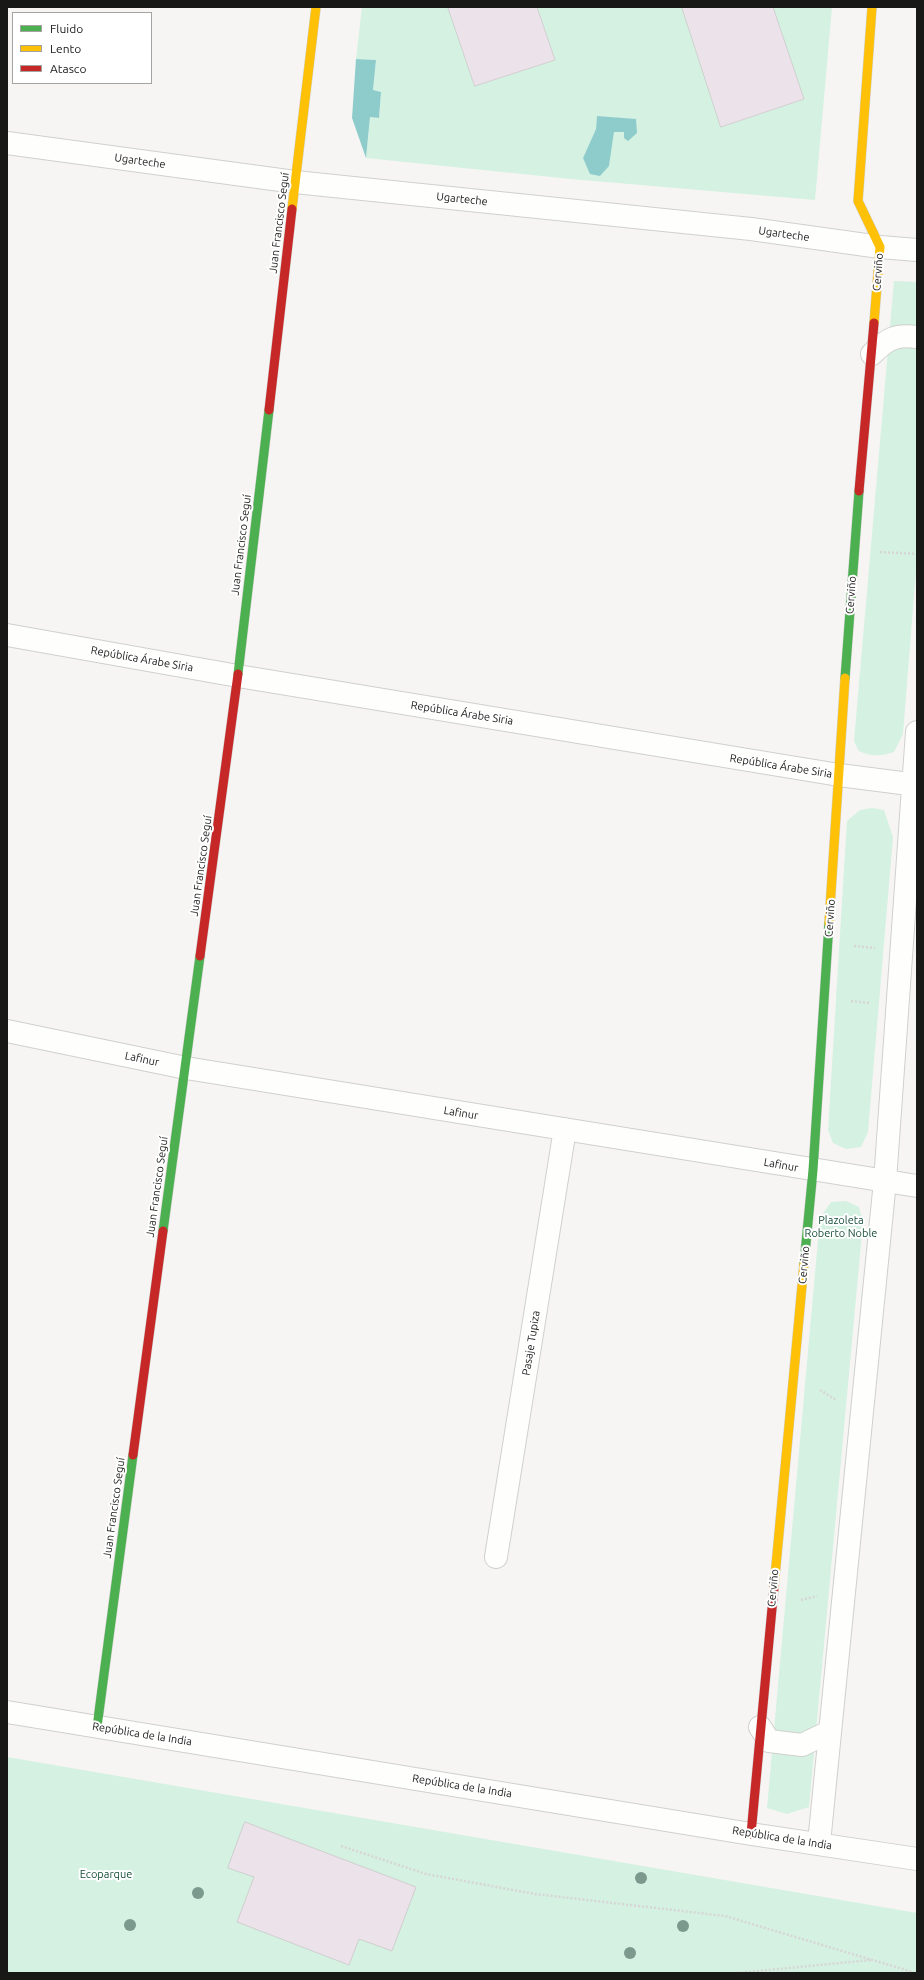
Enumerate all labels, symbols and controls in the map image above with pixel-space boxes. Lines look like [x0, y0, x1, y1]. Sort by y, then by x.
legend [12, 12, 152, 84]
text: Fluido [50, 22, 83, 35]
text: Lento [50, 42, 81, 55]
text: Atasco [50, 62, 86, 75]
street label: Ugarteche [114, 151, 166, 171]
street label: Juan Francisco Seguí [266, 172, 292, 274]
street label: Ugarteche [436, 190, 488, 208]
street label: Ugarteche [758, 224, 810, 244]
street label: Cerviño [870, 253, 886, 291]
street label: Juan Francisco Seguí [228, 494, 254, 596]
street label: Cerviño [843, 576, 859, 614]
street label: República Árabe Siria [90, 643, 194, 675]
street label: República Árabe Siria [410, 698, 514, 728]
street label: República Árabe Siria [729, 751, 833, 781]
street label: Juan Francisco Seguí [187, 815, 215, 917]
street label: Cerviño [822, 899, 838, 937]
street label: Lafinur [124, 1049, 160, 1069]
street label: Lafinur [443, 1104, 479, 1122]
street label: Juan Francisco Seguí [143, 1136, 171, 1238]
street label: Lafinur [763, 1155, 799, 1175]
park label: Plazoleta Roberto Noble [805, 1213, 877, 1239]
street label: Cerviño [796, 1246, 812, 1284]
street label: Pasaje Tupiza [519, 1310, 543, 1376]
street label: Juan Francisco Seguí [100, 1457, 128, 1559]
street label: Cerviño [765, 1569, 781, 1607]
street label: República de la India [91, 1720, 193, 1748]
street label: República de la India [411, 1772, 513, 1800]
street label: República de la India [731, 1824, 833, 1852]
park label: Ecoparque [80, 1867, 132, 1881]

